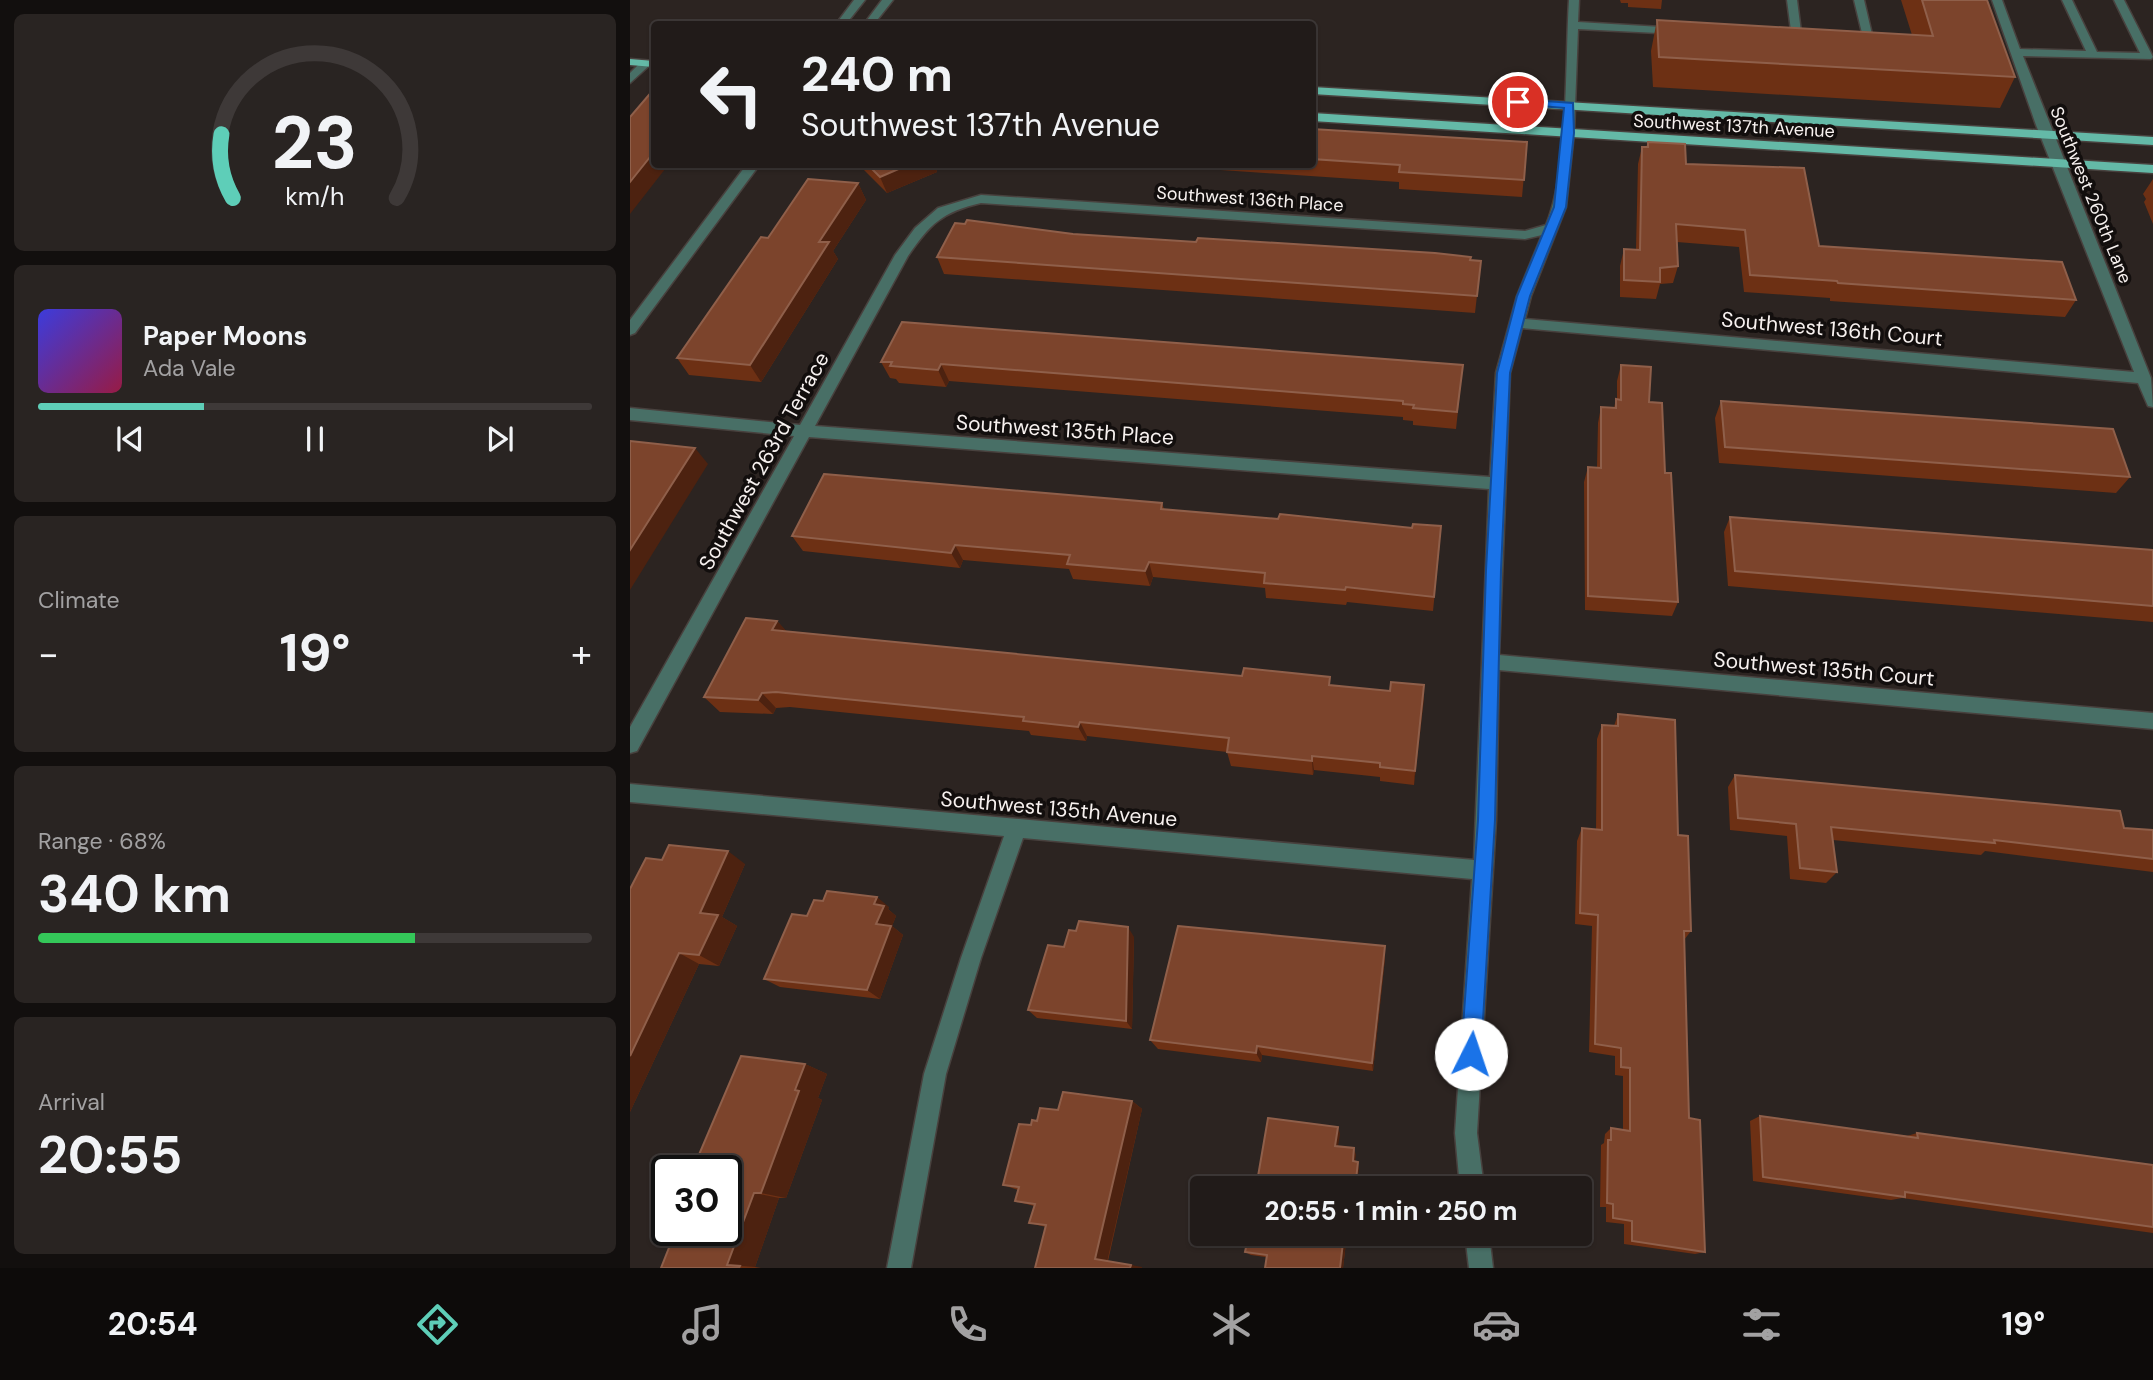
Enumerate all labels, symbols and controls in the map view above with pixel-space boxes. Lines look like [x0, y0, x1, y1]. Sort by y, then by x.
text: 240 m [801, 42, 953, 106]
icon: left [686, 49, 777, 140]
pin [1488, 72, 1548, 132]
icon: arrive [1499, 83, 1537, 121]
text: 23 [272, 97, 358, 192]
street label: Southwest 260th Lane [2044, 103, 2138, 287]
text: Southwest 137th Avenue [801, 104, 1160, 146]
street label: Southwest 137th Avenue [1633, 109, 1835, 143]
text: km/h [285, 180, 345, 213]
street label: Southwest 136th Place [1156, 180, 1344, 218]
street label: Southwest 136th Court [1720, 305, 1944, 353]
text: Paper Moons [143, 319, 307, 353]
street label: Southwest 263rd Terrace [692, 347, 836, 575]
text: Ada Vale [143, 353, 236, 383]
street label: Southwest 135th Place [955, 408, 1175, 452]
icon: previous [111, 420, 149, 458]
icon: pause [296, 420, 334, 458]
icon: next [481, 420, 519, 458]
text: Climate [38, 585, 120, 615]
text: 19° [280, 619, 350, 687]
text: − [38, 629, 59, 679]
text: + [571, 629, 592, 679]
street label: Southwest 135th Court [1712, 645, 1936, 693]
street label: Southwest 135th Avenue [940, 785, 1179, 833]
text: Range · 68% [38, 826, 166, 856]
text: 340 km [38, 860, 231, 928]
position arrow [1434, 1017, 1508, 1091]
text: Arrival [38, 1087, 105, 1117]
text: 20:55 [38, 1121, 182, 1189]
speed limit sign: 30 [651, 1155, 742, 1246]
text: 20:55 · 1 min · 250 m [1265, 1194, 1517, 1228]
icon: directions [413, 1300, 462, 1349]
icon: music [678, 1300, 727, 1349]
icon: phone [943, 1300, 992, 1349]
icon: climate [1207, 1300, 1256, 1349]
icon: car [1472, 1300, 1521, 1349]
icon: filters [1737, 1300, 1786, 1349]
text: 20:54 [108, 1303, 198, 1345]
text: 19° [2001, 1303, 2045, 1345]

